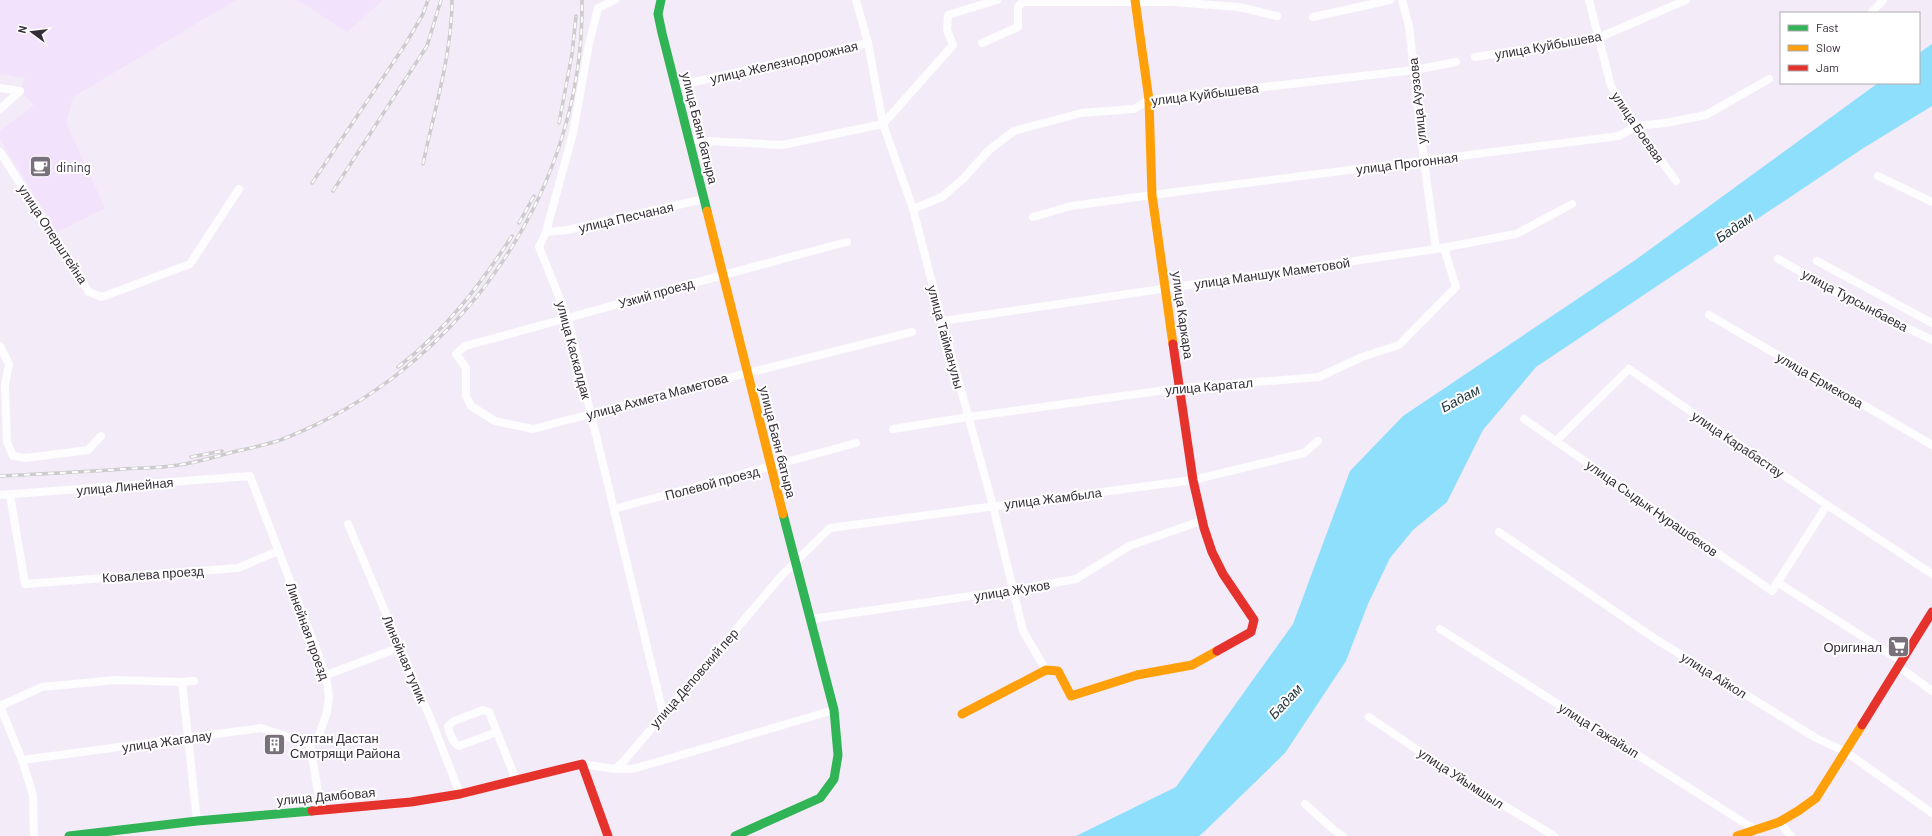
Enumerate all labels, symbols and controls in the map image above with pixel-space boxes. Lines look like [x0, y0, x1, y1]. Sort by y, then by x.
north arrow [12, 12, 52, 52]
legend [1780, 12, 1920, 84]
text: Fast [1816, 20, 1839, 34]
text: N [15, 24, 29, 35]
street label: улица Куйбышева [1493, 28, 1603, 62]
street label: улица Железнодорожная [709, 37, 859, 87]
text: Slow [1816, 40, 1841, 54]
street label: улица Ауэзова [1404, 56, 1429, 145]
text: Jam [1816, 60, 1839, 74]
street label: улица Баян батыра [678, 70, 722, 186]
street label: улица Куйбышева [1150, 79, 1260, 109]
street label: улица Боевая [1608, 88, 1668, 166]
street label: улица Прогонная [1355, 149, 1459, 177]
cafe icon: dining [28, 154, 54, 180]
place label: dining [56, 159, 91, 175]
street label: улица Оперштейна [15, 181, 91, 287]
street label: улица Песчаная [577, 198, 675, 236]
water label: Бадам [1712, 208, 1757, 246]
street label: улица Маншук Маметовой [1193, 254, 1351, 292]
street label: улица Турсынбаева [1799, 265, 1911, 335]
street label: улица Каркара [1169, 270, 1197, 360]
street label: Узкий проезд [616, 274, 696, 311]
street label: улица Тайманулы [924, 283, 968, 391]
street label: улица Каскалдак [553, 299, 595, 401]
street label: улица Ермекова [1774, 349, 1867, 412]
street label: улица Ахмета Маметова [584, 369, 730, 423]
street label: улица Каратал [1164, 374, 1254, 398]
water label: Бадам [1437, 380, 1483, 415]
street label: улица Баян батыра [756, 384, 800, 500]
street label: улица Карабастау [1689, 407, 1788, 481]
street label: улица Сыдык Нурашбеков [1583, 456, 1721, 560]
street label: Полевой проезд [663, 463, 761, 503]
street label: улица Линейная [76, 474, 174, 498]
street label: улица Жамбыла [1003, 484, 1103, 512]
street label: Ковалева проезд [102, 562, 205, 586]
street label: улица Жуков [973, 576, 1051, 604]
street label: Линейная проезд [283, 580, 333, 683]
street label: Линейная тупик [379, 613, 431, 706]
street label: улица Деповский пер [647, 625, 741, 731]
supermarket icon: Оригинал [1885, 634, 1911, 660]
place label: Оригинал [1823, 639, 1882, 655]
street label: улица Айкол [1678, 648, 1750, 702]
water label: Бадам [1264, 680, 1306, 722]
street label: улица Гажайып [1556, 699, 1642, 761]
street label: улица Жагалау [121, 727, 213, 755]
place label: Султан Дастан Смотрящи Района [290, 730, 401, 761]
building icon: Султан Дастан Смотрящи Района [261, 732, 287, 758]
street label: улица Уйымшыл [1415, 744, 1507, 812]
street label: улица Дамбовая [276, 784, 376, 808]

